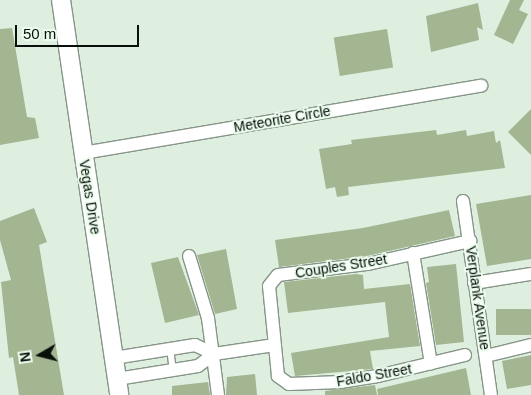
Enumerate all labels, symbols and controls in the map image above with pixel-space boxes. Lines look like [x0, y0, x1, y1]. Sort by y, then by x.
scale bar [18, 15, 141, 47]
text: 50 m [23, 25, 56, 42]
street label: Meteorite Circle [232, 102, 332, 136]
street label: Vegas Drive [76, 158, 104, 236]
street label: Verplank Avenue [462, 245, 494, 351]
street label: Couples Street [294, 250, 388, 282]
north arrow [15, 330, 65, 380]
text: N [17, 351, 34, 363]
street label: Faldo Street [335, 360, 413, 390]

